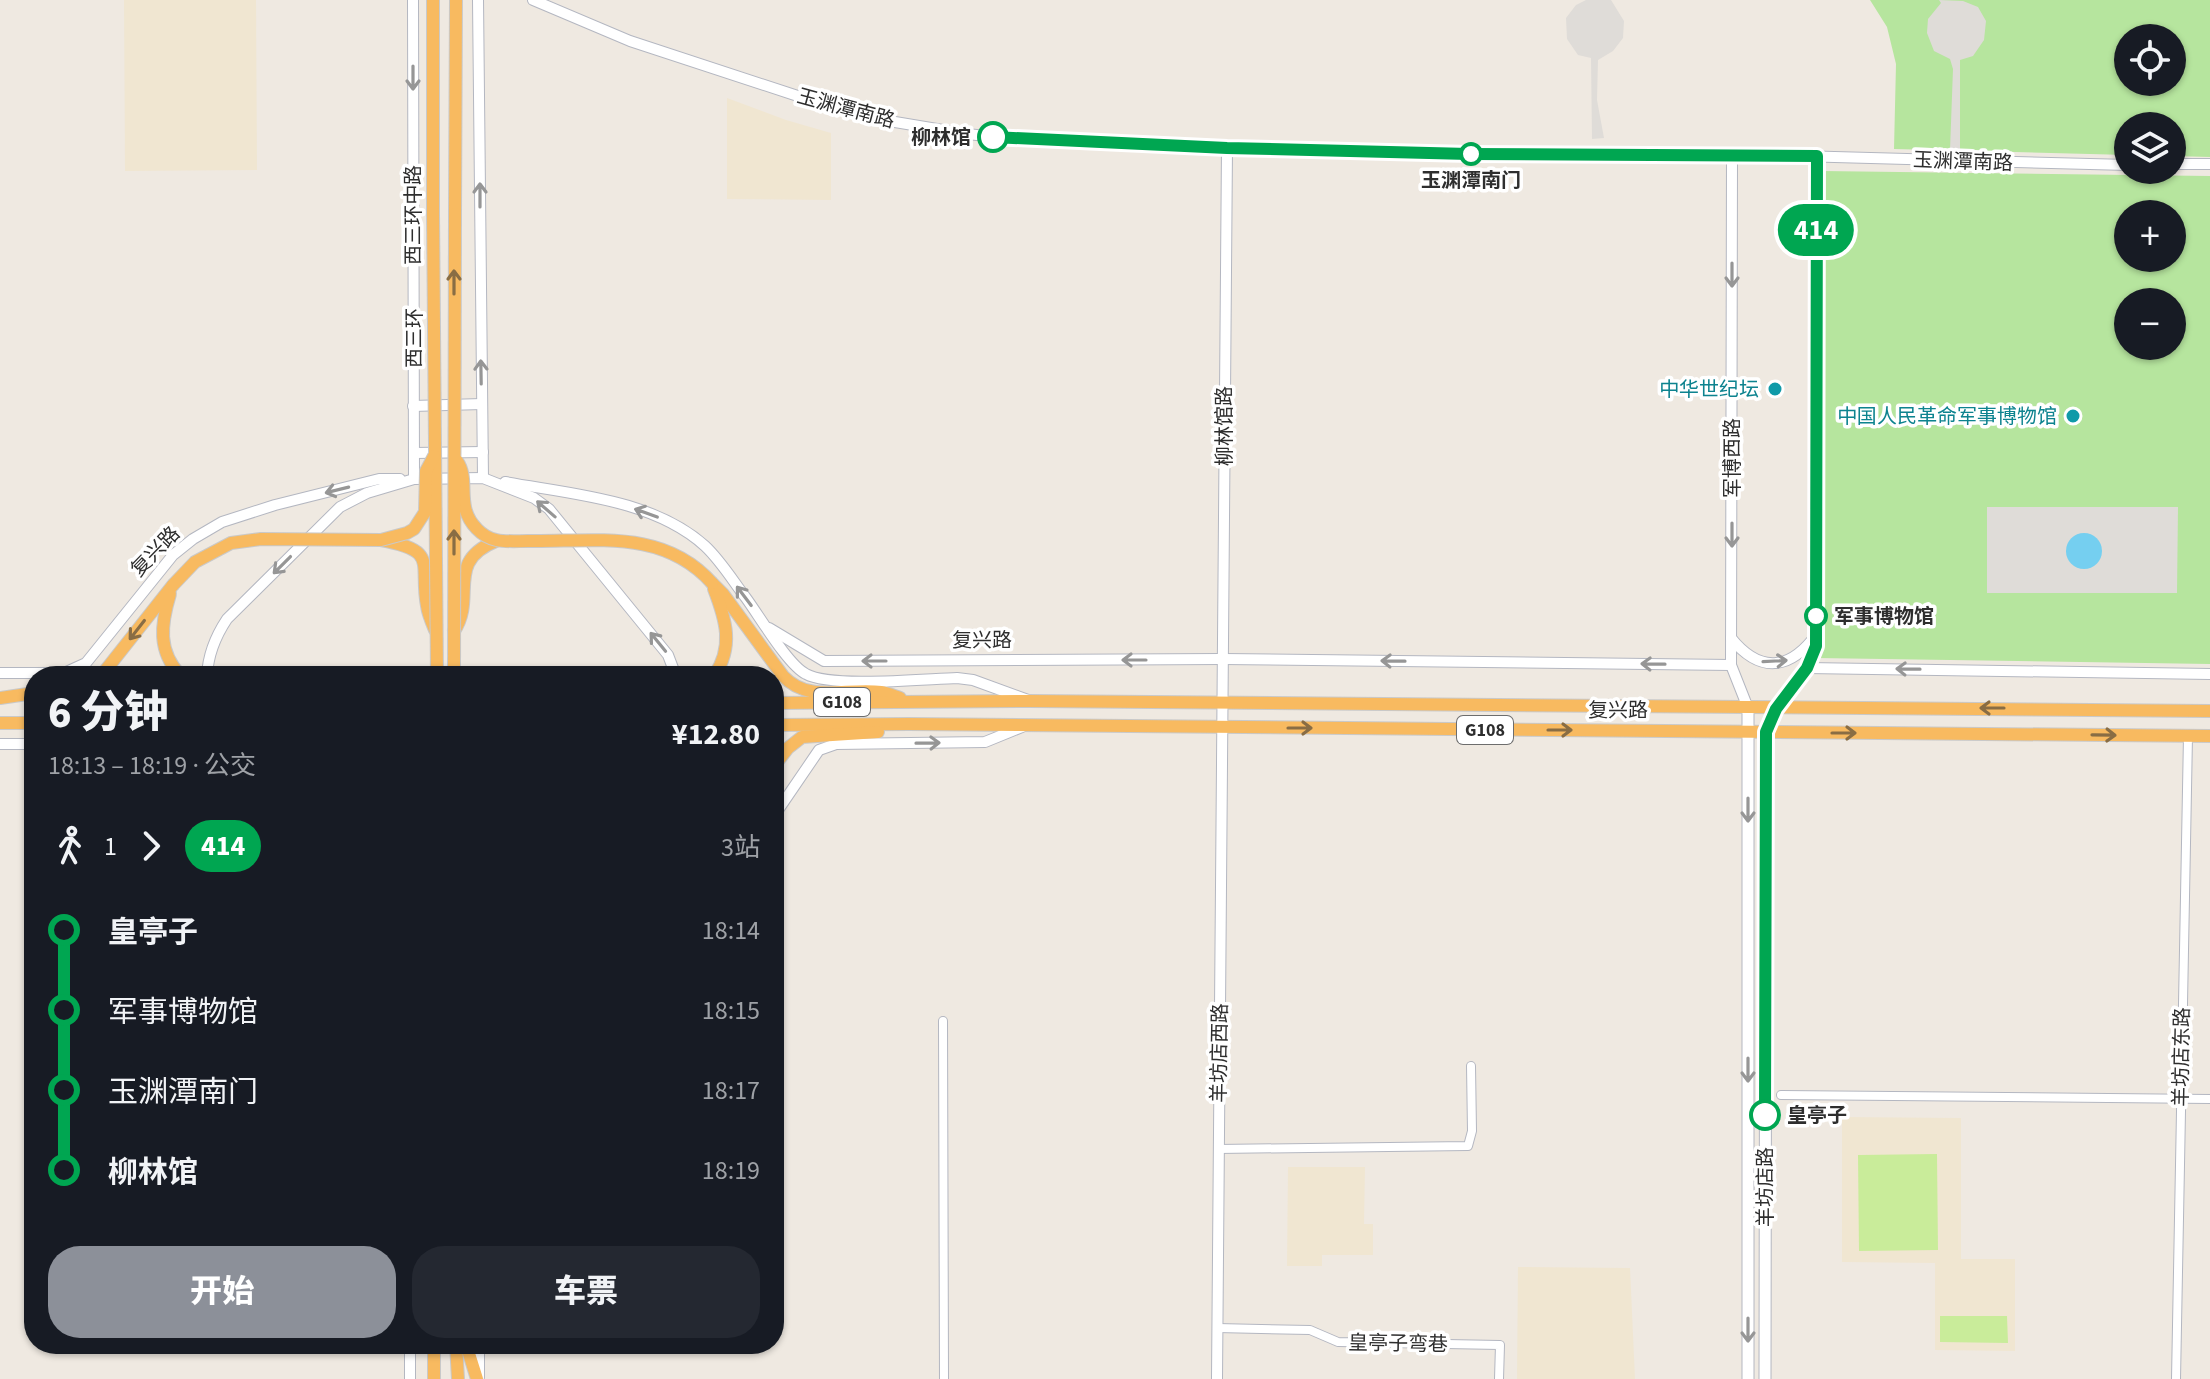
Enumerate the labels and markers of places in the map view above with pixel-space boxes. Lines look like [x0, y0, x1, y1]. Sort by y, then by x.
marker: 柳林馆 [978, 122, 1008, 152]
place label: 柳林馆 [911, 124, 971, 152]
marker: 玉渊潭南门 [1460, 143, 1482, 165]
place label: 玉渊潭南门 [1421, 167, 1521, 195]
place label: 中华世纪坛 [1659, 376, 1759, 404]
marker: 中华世纪坛 [1766, 380, 1784, 398]
place label: 中国人民革命军事博物馆 [1837, 403, 2057, 431]
marker: 中国人民革命军事博物馆 [2064, 407, 2082, 425]
place label: 军事博物馆 [1834, 603, 1934, 631]
marker: 军事博物馆 [1805, 605, 1827, 627]
marker: 皇亭子 [1750, 1100, 1780, 1130]
place label: 皇亭子 [1787, 1102, 1847, 1130]

